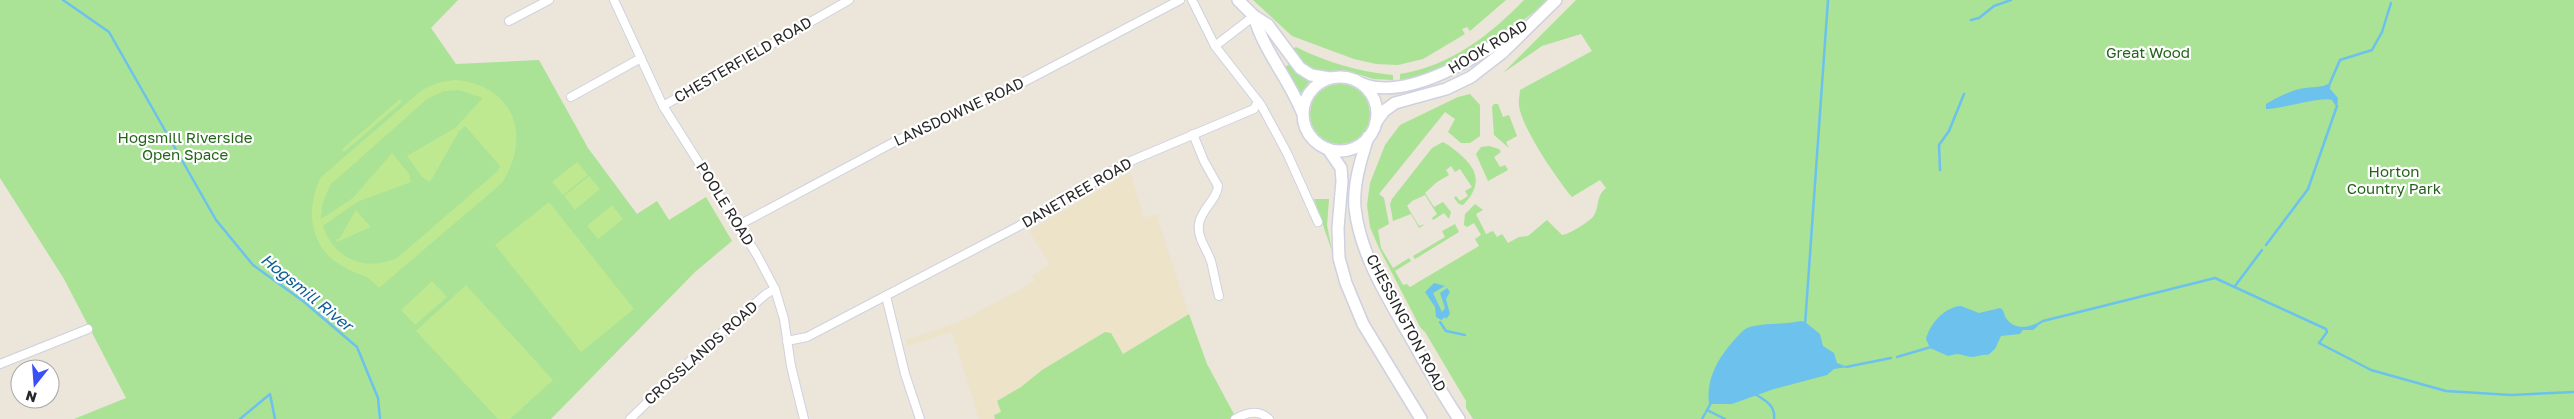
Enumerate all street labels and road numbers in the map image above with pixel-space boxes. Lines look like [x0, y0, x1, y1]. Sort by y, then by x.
street label: CHESTERFIELD ROAD [670, 12, 815, 106]
street label: HOOK ROAD [1445, 15, 1530, 77]
street label: LANSDOWNE ROAD [891, 73, 1027, 149]
street label: DANETREE ROAD [1018, 153, 1135, 231]
street label: POOLE ROAD [693, 158, 759, 249]
street label: CHESSINGTON ROAD [1363, 251, 1451, 394]
street label: CROSSLANDS ROAD [640, 297, 761, 408]

